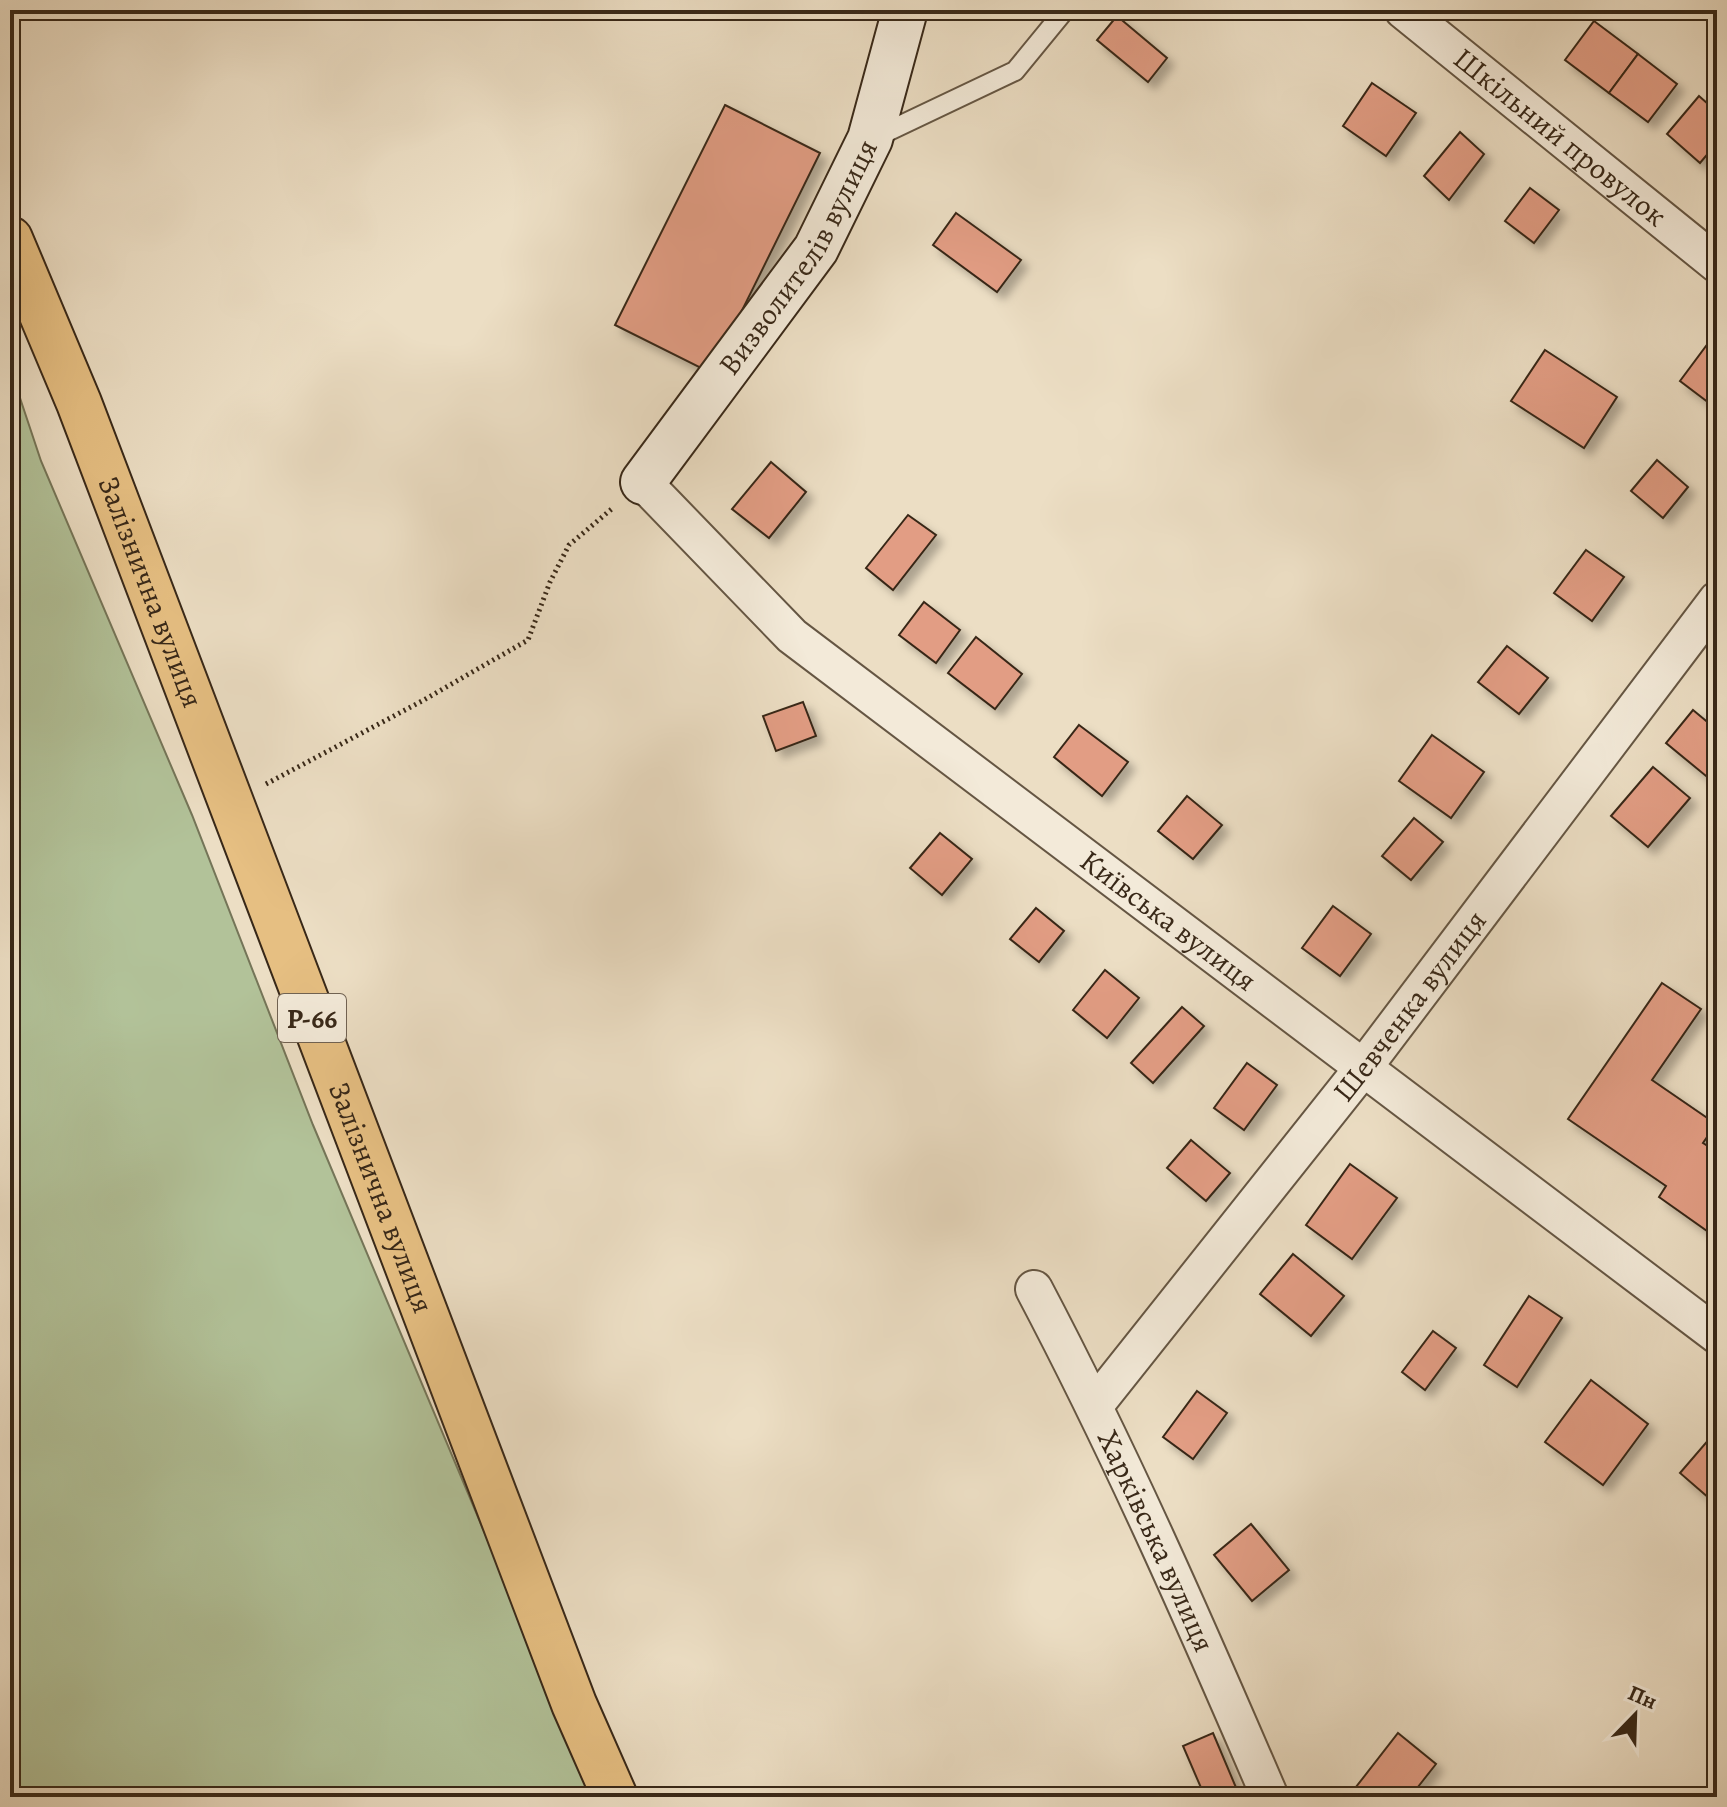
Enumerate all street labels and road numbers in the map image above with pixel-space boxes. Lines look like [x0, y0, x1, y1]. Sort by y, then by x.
street label: Шкільний провулок [1445, 39, 1675, 236]
street label: Визволителів вулиця [709, 133, 887, 383]
street label: Залізнична вулиця [89, 471, 213, 713]
street label: Київська вулиця [1072, 841, 1265, 1000]
street label: Шевченка вулиця [1324, 902, 1495, 1110]
road number: Р-66 [278, 994, 346, 1042]
street label: Залізнична вулиця [319, 1076, 443, 1319]
street label: Харківська вулиця [1088, 1423, 1224, 1658]

